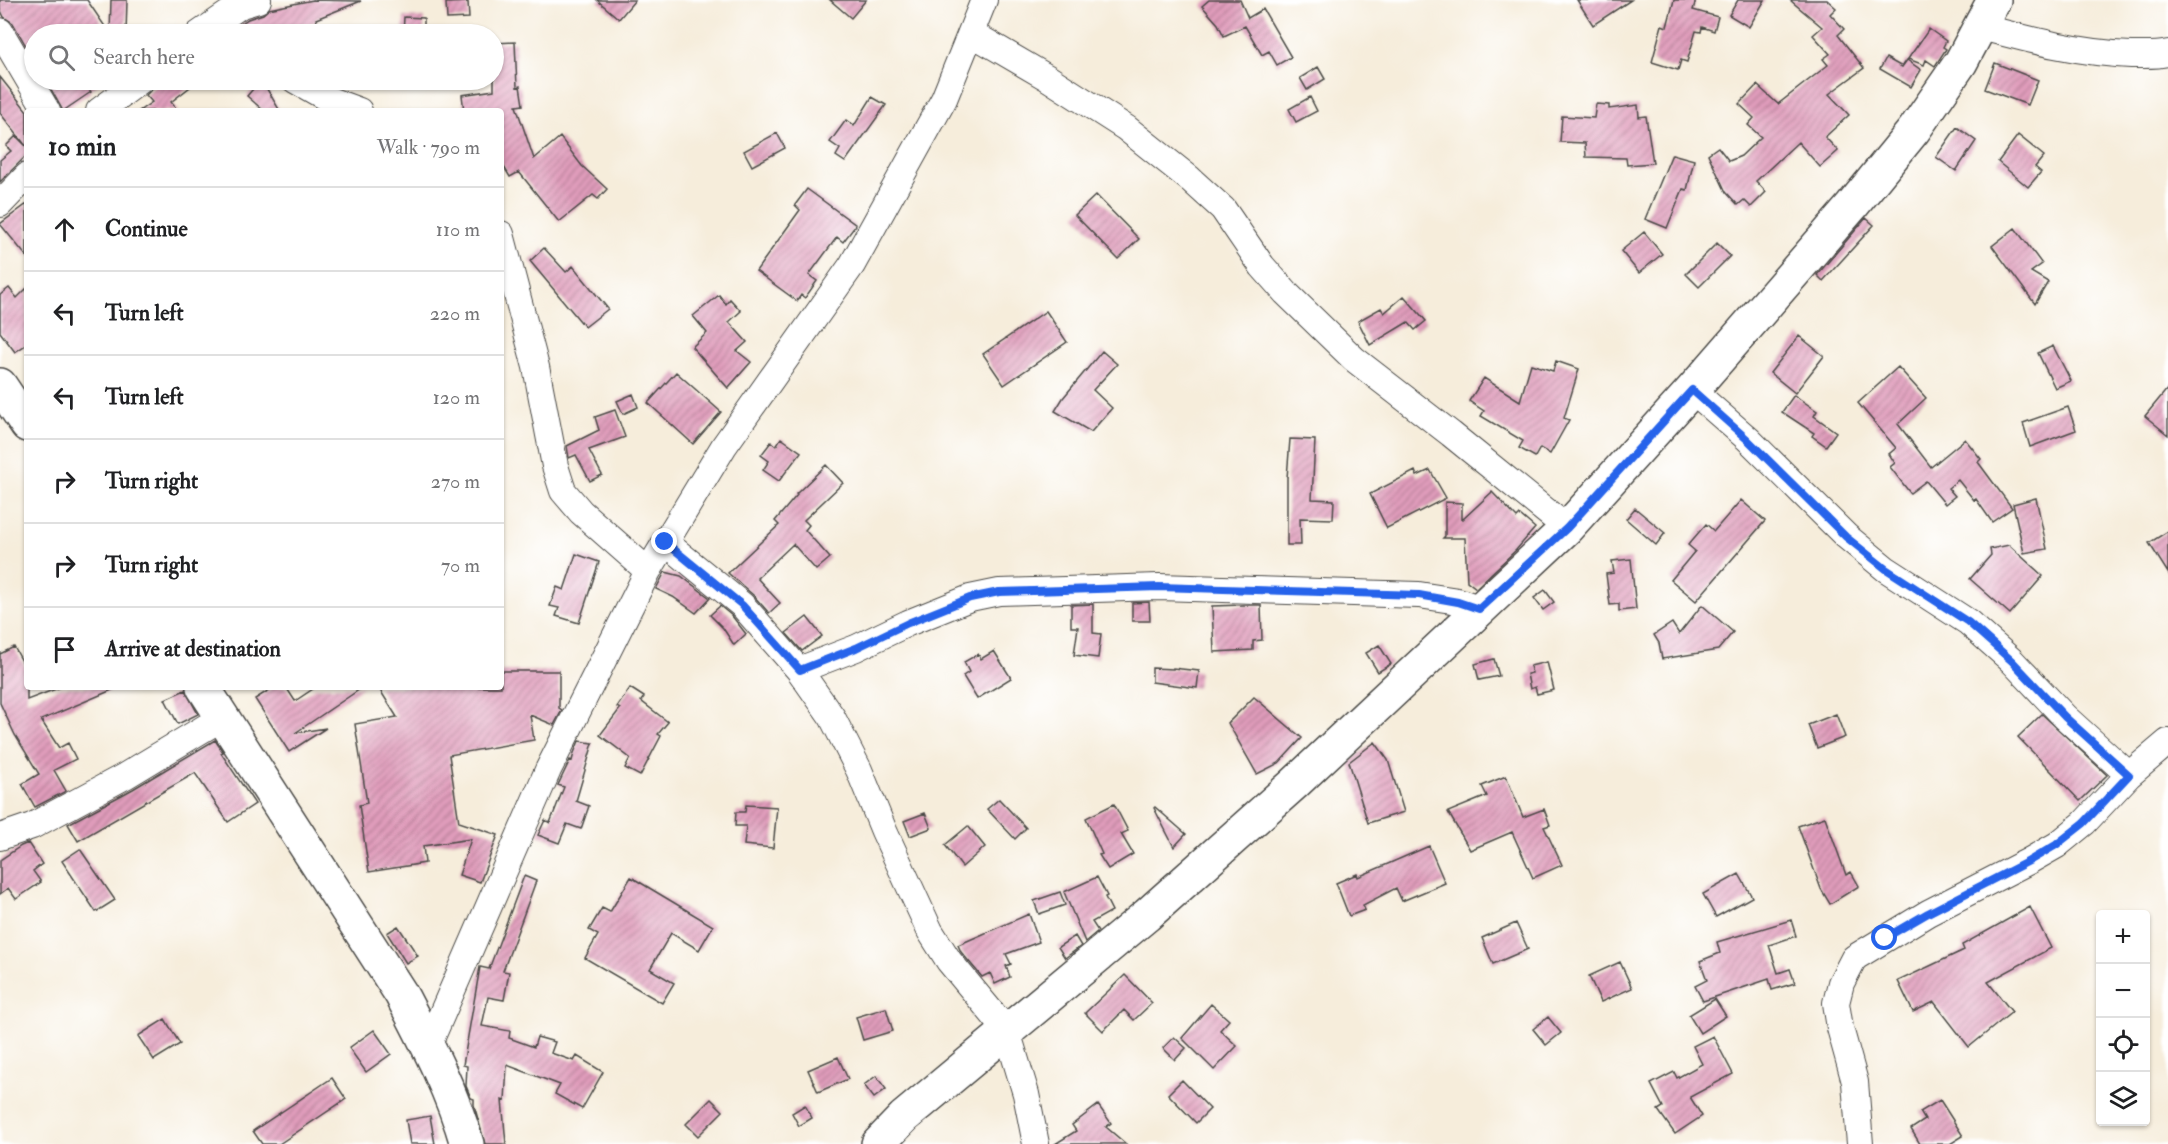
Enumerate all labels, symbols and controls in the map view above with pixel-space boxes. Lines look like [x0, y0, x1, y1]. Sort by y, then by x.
search box [24, 24, 504, 90]
icon: search [45, 41, 78, 74]
text: Search here [93, 43, 195, 71]
text: 10 min [48, 131, 116, 163]
text: Walk · 790 m [377, 135, 480, 160]
icon: ahead [48, 213, 81, 246]
text: Continue [105, 215, 188, 243]
text: 110 m [436, 217, 480, 242]
icon: left [48, 297, 81, 330]
text: Turn left [105, 299, 184, 327]
text: 220 m [430, 301, 480, 326]
icon: left [48, 381, 81, 414]
text: Turn left [105, 383, 184, 411]
text: 120 m [433, 385, 480, 410]
icon: right [48, 465, 81, 498]
text: Turn right [105, 467, 198, 495]
text: 270 m [431, 469, 480, 494]
route end [651, 528, 677, 554]
icon: right [48, 549, 81, 582]
text: Turn right [105, 551, 198, 579]
text: 70 m [441, 553, 480, 578]
icon: arrive [48, 633, 81, 666]
text: Arrive at destination [105, 635, 281, 663]
map controls [2096, 910, 2150, 1126]
button: + [2096, 910, 2150, 964]
route start [1871, 924, 1897, 950]
button: − [2096, 964, 2150, 1018]
button: locate [2096, 1018, 2150, 1072]
button: layers [2096, 1072, 2150, 1126]

